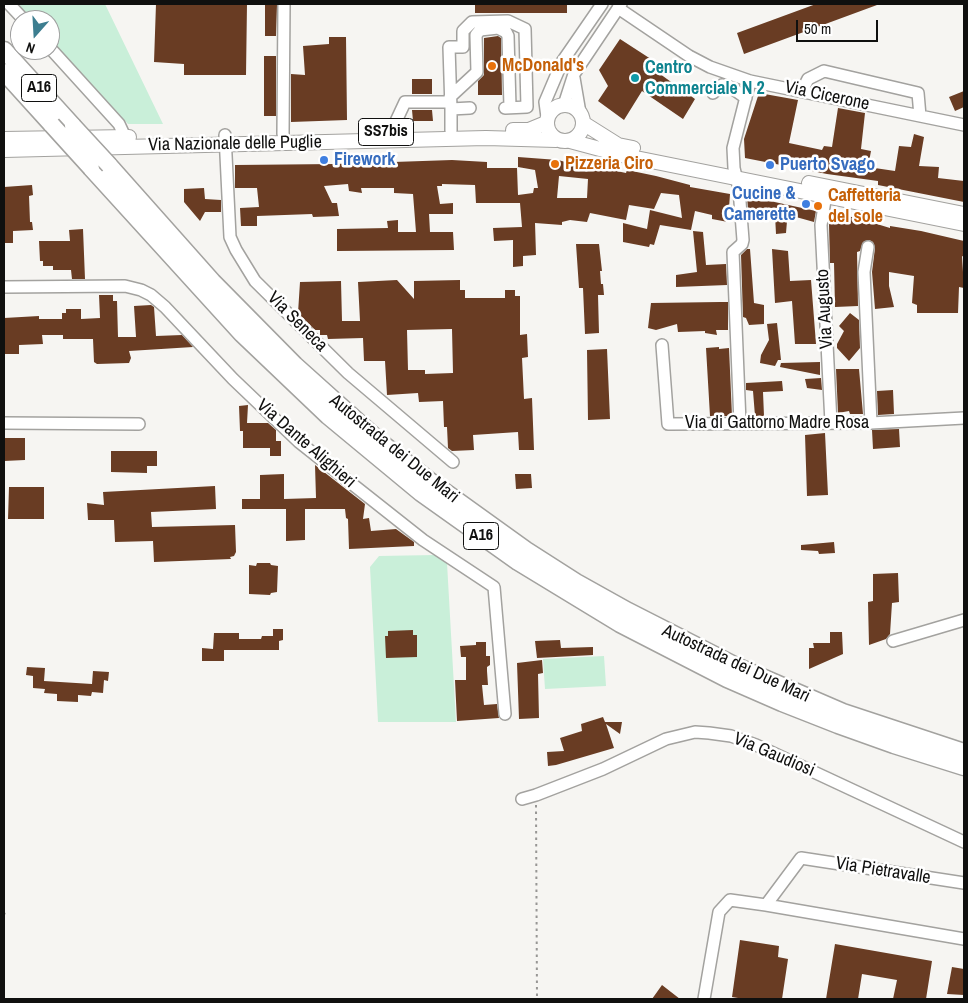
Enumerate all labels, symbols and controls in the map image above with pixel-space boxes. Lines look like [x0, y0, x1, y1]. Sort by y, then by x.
north arrow [10, 10, 60, 60]
scale bar [798, 10, 880, 42]
text: 50 m [804, 18, 831, 39]
text: N [24, 38, 37, 58]
place label: McDonald's [502, 55, 584, 77]
place label: Centro Commerciale N 2 [645, 57, 765, 100]
marker: McDonald's [486, 60, 498, 72]
marker: Centro Commerciale N 2 [629, 72, 641, 84]
road number: A16 [22, 75, 56, 102]
street label: Via Cicerone [783, 77, 871, 115]
road number: SS7bis [358, 118, 414, 146]
street label: Via Nazionale delle Puglie [148, 132, 322, 156]
place label: Firework [334, 149, 396, 171]
place label: Pizzeria Ciro [565, 153, 654, 175]
marker: Firework [318, 154, 330, 166]
place label: Puerto Svago [780, 154, 875, 176]
marker: Pizzeria Ciro [549, 158, 561, 170]
marker: Puerto Svago [764, 159, 776, 171]
place label: Cucine & Camerette [724, 183, 796, 225]
place label: Caffetteria del sole [828, 185, 901, 228]
marker: Cucine & Camerette [800, 198, 812, 210]
marker: Caffetteria del sole [812, 200, 824, 212]
street label: Via Augusto [812, 268, 838, 350]
street label: Via Seneca [262, 287, 332, 357]
street label: Autostrada dei Due Mari [325, 390, 463, 508]
street label: Via Dante Alighieri [252, 395, 360, 493]
street label: Via di Gattorno Madre Rosa [685, 412, 869, 434]
road number: A16 [464, 522, 498, 550]
street label: Autostrada dei Due Mari [659, 620, 813, 708]
street label: Via Gaudiosi [730, 728, 818, 782]
street label: Via Pietravalle [834, 853, 932, 889]

